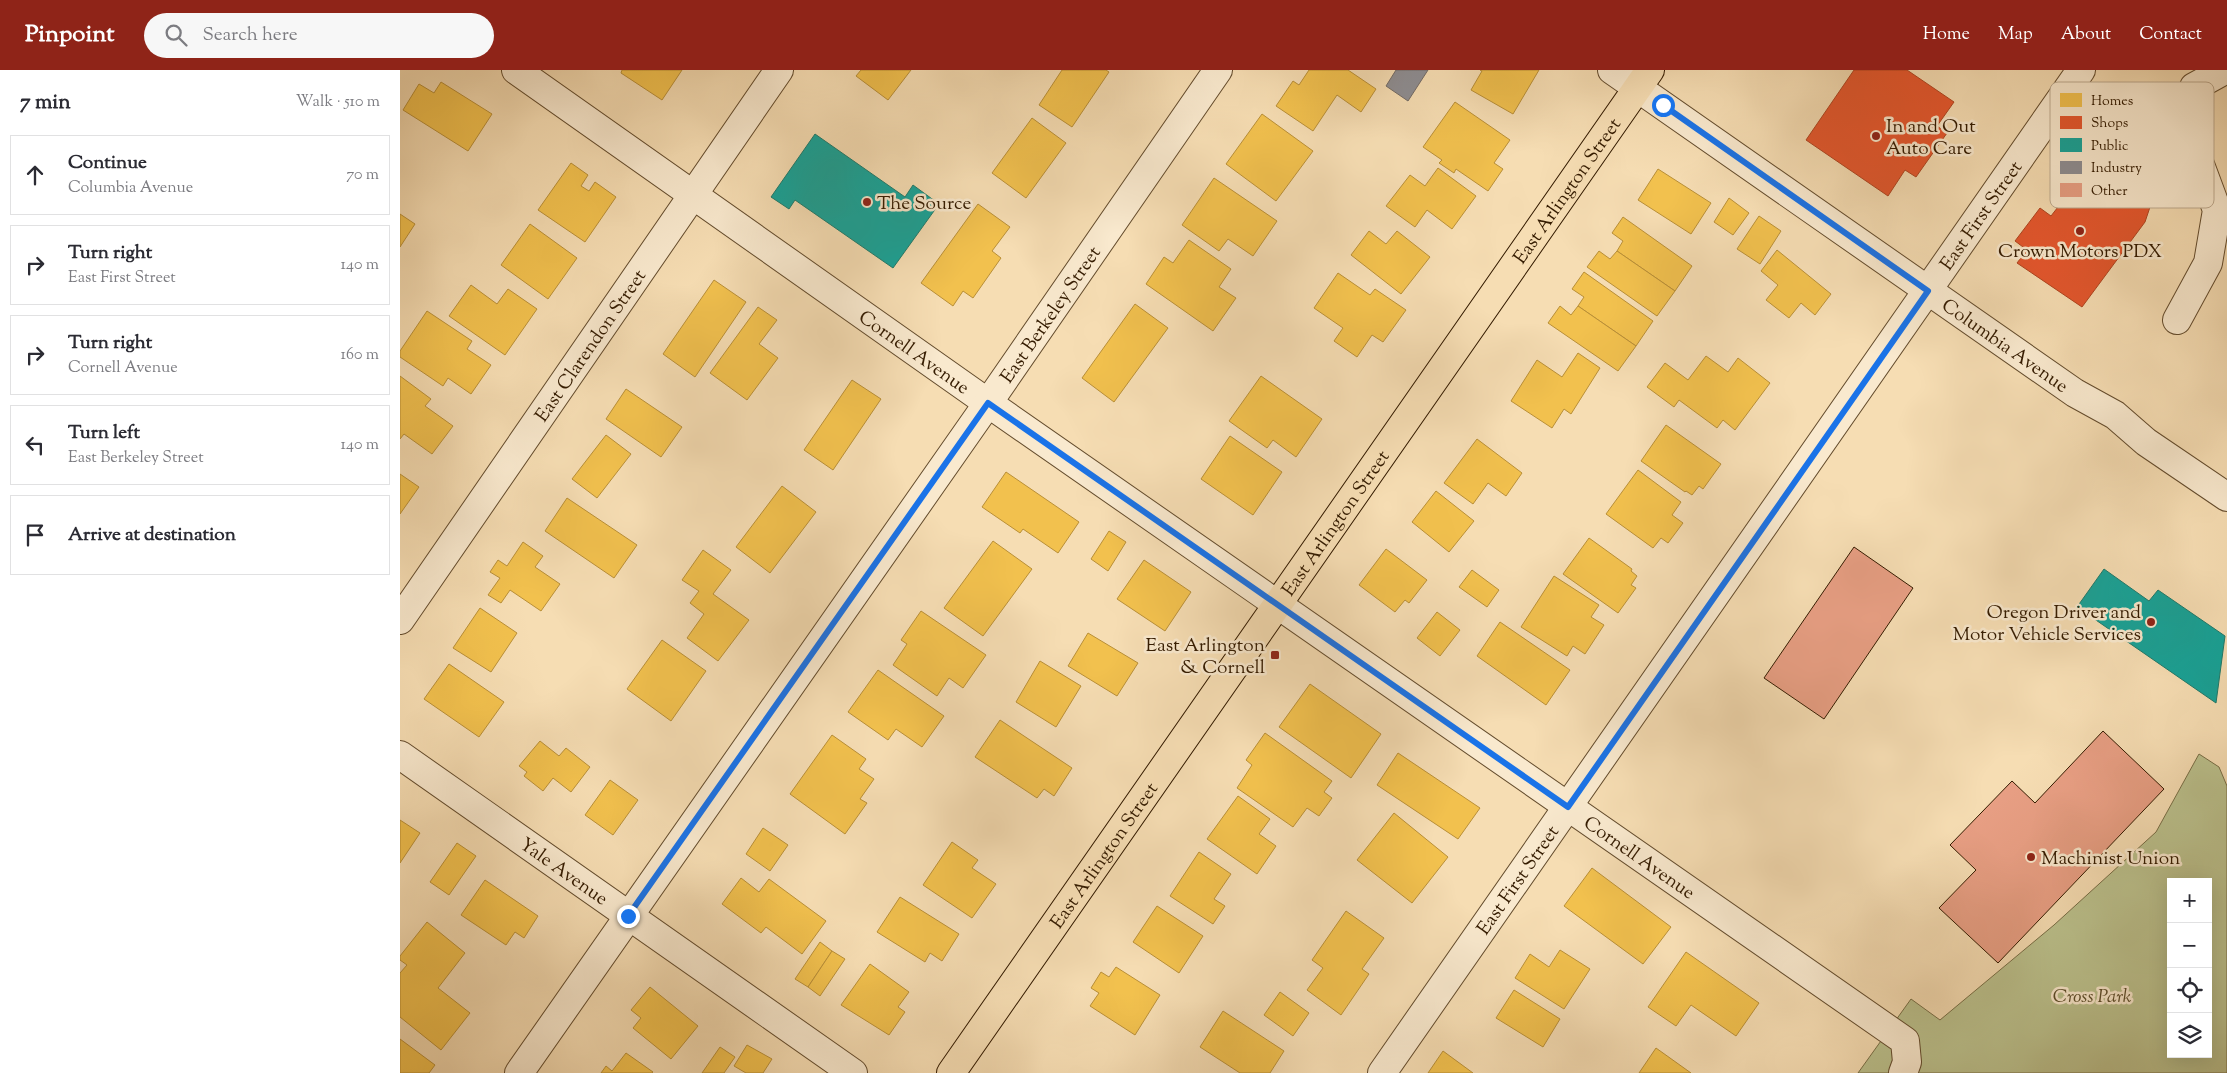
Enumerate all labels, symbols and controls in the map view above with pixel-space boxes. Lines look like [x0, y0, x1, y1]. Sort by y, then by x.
search box [144, 13, 494, 58]
text: Pinpoint [25, 18, 114, 52]
icon: search [162, 21, 190, 49]
text: Search here [202, 22, 298, 49]
text: Home [1923, 22, 1970, 48]
text: Map [1998, 22, 2033, 48]
text: About [2061, 22, 2111, 48]
text: Contact [2139, 22, 2202, 48]
legend [2050, 82, 2214, 208]
text: 7 min [20, 88, 71, 118]
text: Walk · 510 m [296, 91, 380, 114]
text: Homes [2091, 92, 2133, 112]
route start [1652, 94, 1675, 117]
street label: East Arlington Street [1508, 113, 1629, 270]
place label: In and Out Auto Care [1886, 114, 1976, 163]
text: Shops [2091, 114, 2128, 134]
marker: In and Out Auto Care [1870, 130, 1882, 142]
text: Public [2091, 137, 2128, 157]
text: Continue [68, 150, 147, 177]
street label: East First Street [1934, 156, 2030, 277]
text: Industry [2091, 159, 2142, 179]
icon: ahead [21, 161, 49, 189]
text: 70 m [346, 164, 379, 187]
text: Columbia Avenue [68, 177, 193, 200]
text: Other [2091, 182, 2128, 202]
place label: The Source [877, 191, 972, 218]
marker: The Source [861, 196, 873, 208]
marker: Crown Motors PDX [2074, 225, 2086, 237]
place label: Crown Motors PDX [1998, 239, 2162, 266]
text: Turn right [68, 240, 152, 267]
street label: East Berkeley Street [995, 241, 1109, 389]
icon: right [21, 251, 49, 279]
text: 140 m [341, 254, 379, 277]
street label: East Clarendon Street [529, 264, 654, 428]
text: East First Street [68, 267, 176, 290]
street label: Columbia Avenue [1935, 293, 2073, 400]
street label: Cornell Avenue [852, 305, 974, 402]
text: Turn right [68, 330, 152, 357]
icon: right [21, 341, 49, 369]
text: 160 m [341, 344, 379, 367]
text: Cornell Avenue [68, 357, 178, 380]
text: Turn left [68, 420, 140, 447]
icon: left [21, 431, 49, 459]
text: 140 m [341, 434, 379, 457]
street label: East Arlington Street [1276, 445, 1397, 602]
text: East Berkeley Street [68, 447, 204, 470]
icon: arrive [21, 521, 49, 549]
text: Arrive at destination [68, 522, 236, 549]
place label: Oregon Driver and Motor Vehicle Services [1953, 600, 2141, 649]
marker: Oregon Driver and Motor Vehicle Services [2145, 616, 2157, 628]
place label: East Arlington & Cornell [1146, 633, 1265, 682]
marker: East Arlington & Cornell [1269, 649, 1281, 661]
street label: East Arlington Street [1045, 777, 1166, 935]
street label: Cornell Avenue [1577, 810, 1700, 907]
street label: East First Street [1471, 820, 1567, 941]
street label: Yale Avenue [513, 832, 613, 913]
place label: Machinist Union [2041, 846, 2180, 873]
marker: Machinist Union [2025, 851, 2037, 863]
map controls [2167, 878, 2212, 1058]
button: + [2167, 878, 2212, 923]
route end [617, 905, 640, 928]
button: − [2167, 923, 2212, 968]
button: locate [2167, 968, 2212, 1013]
park label: Cross Park [2053, 984, 2132, 1011]
button: layers [2167, 1013, 2212, 1058]

